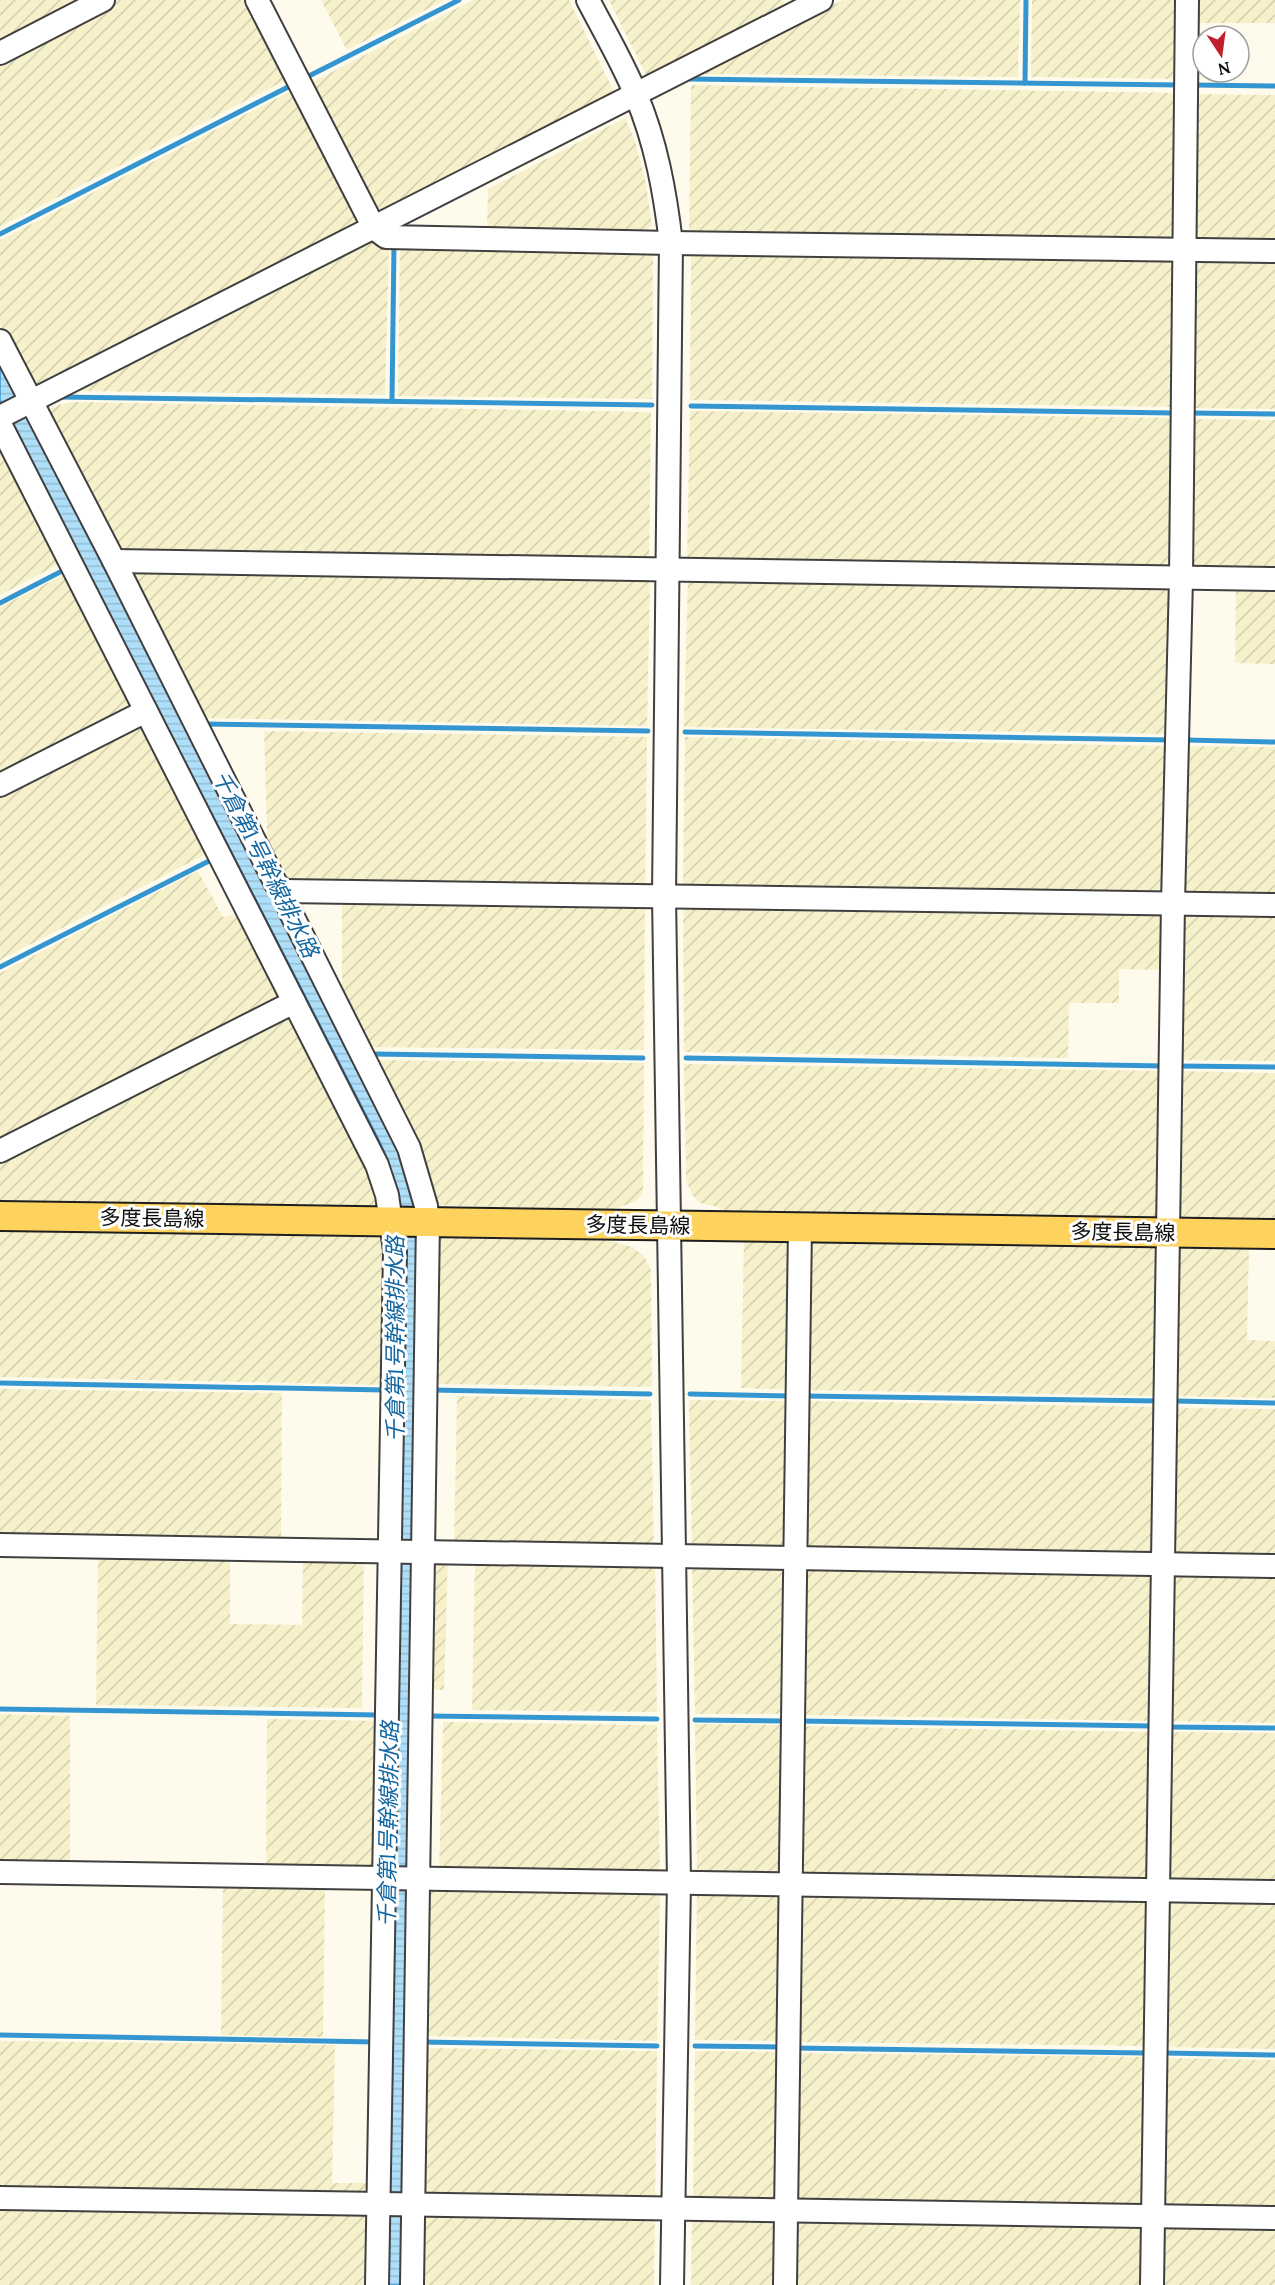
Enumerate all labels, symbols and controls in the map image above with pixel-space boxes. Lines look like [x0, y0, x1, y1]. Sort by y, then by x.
north arrow [1191, 24, 1251, 84]
text: N [1216, 57, 1233, 80]
water label: 千倉第1号幹線排水路 [207, 766, 326, 964]
street label: 多度長島線 [99, 1204, 205, 1232]
street label: 多度長島線 [585, 1211, 691, 1239]
street label: 多度長島線 [1070, 1218, 1176, 1246]
water label: 千倉第1号幹線排水路 [381, 1234, 409, 1442]
water label: 千倉第1号幹線排水路 [372, 1719, 404, 1927]

